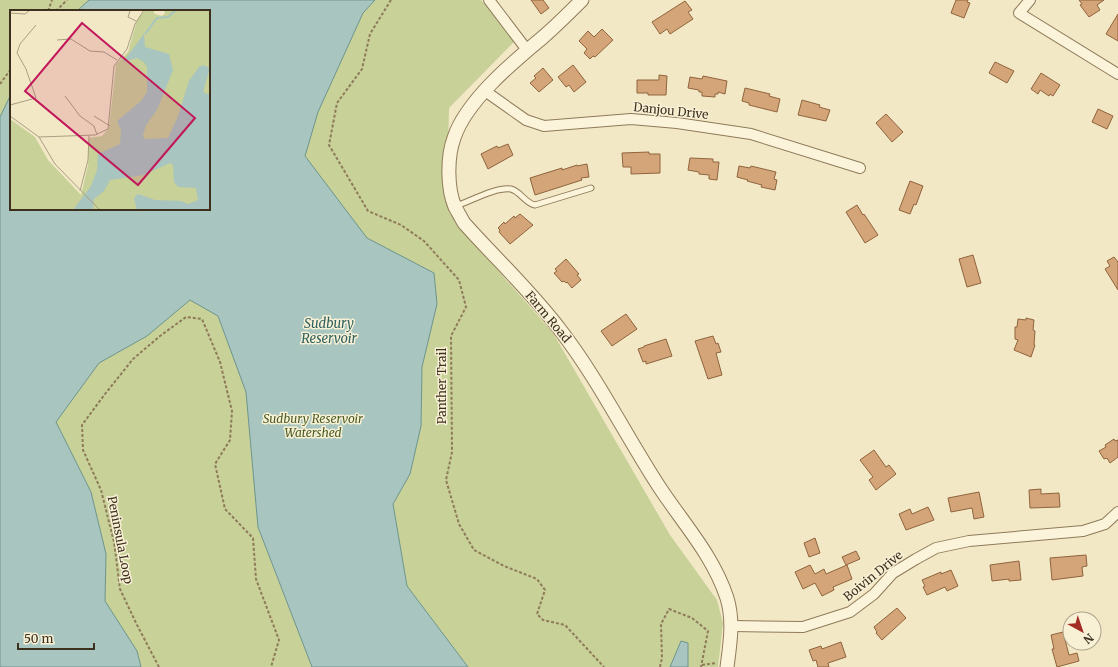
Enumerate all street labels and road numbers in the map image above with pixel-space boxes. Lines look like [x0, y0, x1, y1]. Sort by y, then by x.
street label: Danjou Drive [633, 99, 709, 122]
street label: Farm Road [523, 288, 574, 345]
street label: Panther Trail [434, 348, 449, 424]
street label: Peninsula Loop [105, 495, 136, 585]
street label: Boivin Drive [840, 547, 905, 604]

